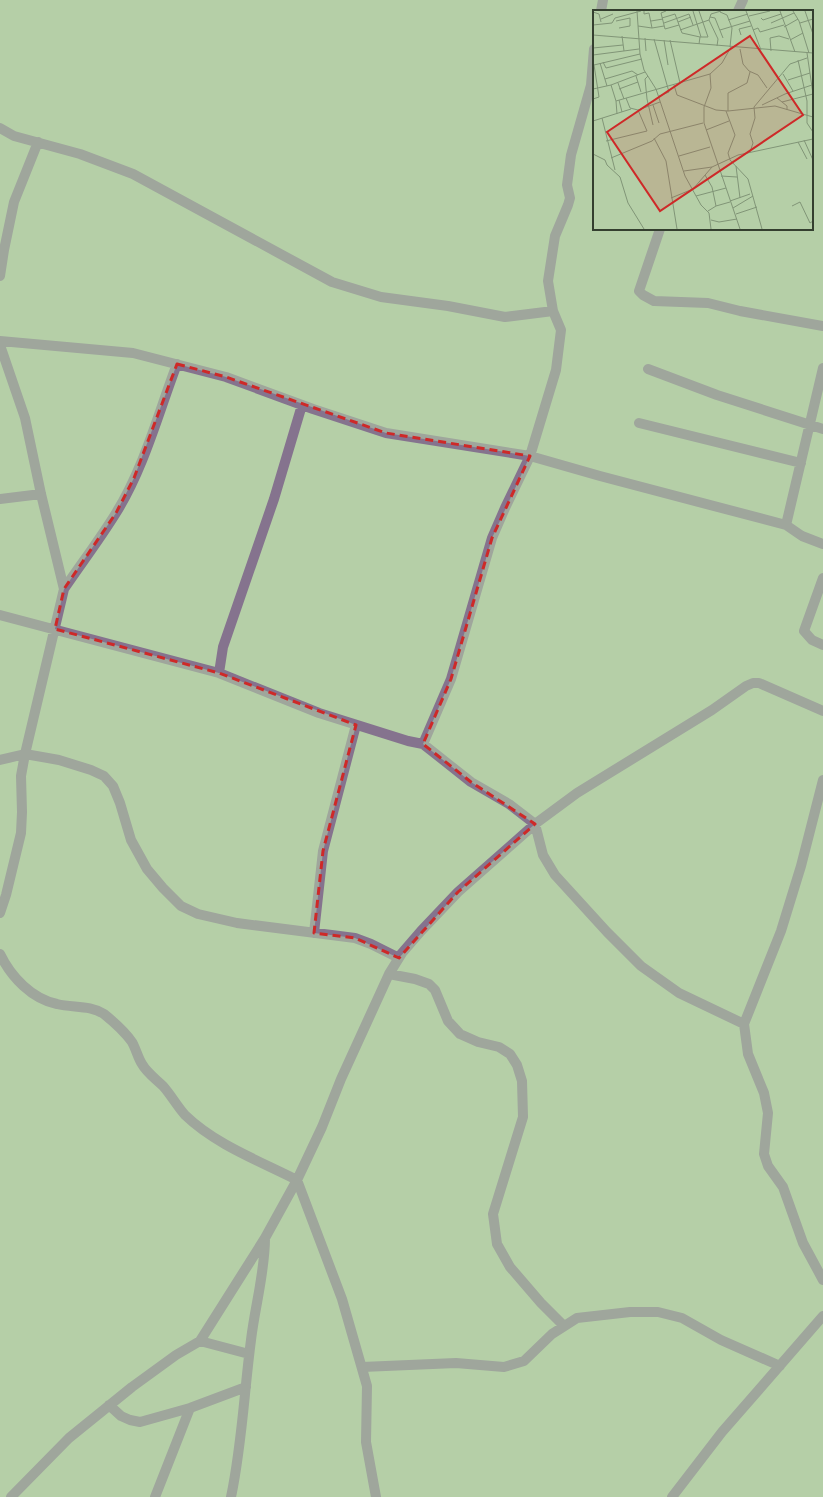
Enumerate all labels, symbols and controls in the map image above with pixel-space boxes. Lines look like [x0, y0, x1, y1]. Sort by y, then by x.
inset map [593, 10, 813, 230]

